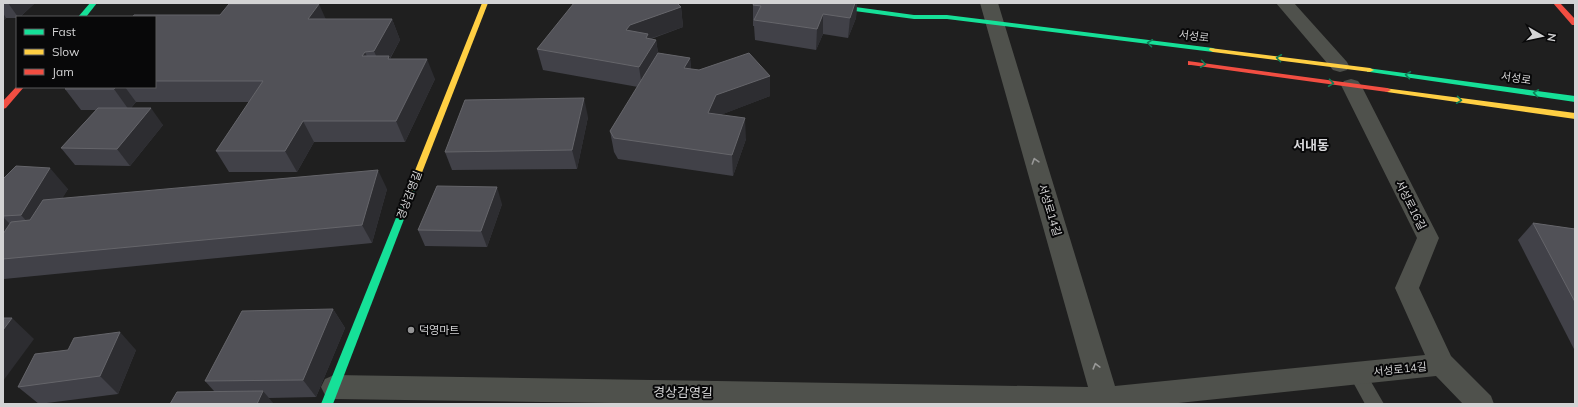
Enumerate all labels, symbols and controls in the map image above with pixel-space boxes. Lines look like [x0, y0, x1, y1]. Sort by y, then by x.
legend [16, 16, 156, 88]
north arrow [1522, 16, 1562, 56]
text: Fast [52, 24, 76, 39]
street label: 서성로 [1178, 27, 1210, 45]
text: N [1544, 32, 1559, 43]
one-way arrow [1147, 38, 1153, 47]
text: Slow [52, 44, 80, 59]
one-way arrow [1276, 54, 1282, 63]
one-way arrow [1200, 59, 1206, 68]
text: Jam [52, 64, 74, 79]
street label: 서성로 [1500, 69, 1532, 87]
one-way arrow [1405, 71, 1411, 80]
one-way arrow [1328, 78, 1334, 87]
one-way arrow [1533, 89, 1539, 98]
one-way arrow [1456, 95, 1462, 104]
district label: 서내동 [1293, 137, 1329, 153]
one-way arrow [1031, 158, 1040, 165]
street label: 경상감영길 [393, 169, 425, 221]
street label: 서성로16길 [1393, 178, 1429, 232]
street label: 서성로14길 [1035, 182, 1065, 238]
place label: 덕영마트 [419, 323, 459, 337]
marker: 덕영마트 [406, 325, 416, 335]
street label: 서성로14길 [1373, 359, 1427, 379]
one-way arrow [1092, 363, 1101, 370]
street label: 경상감영길 [653, 383, 713, 401]

